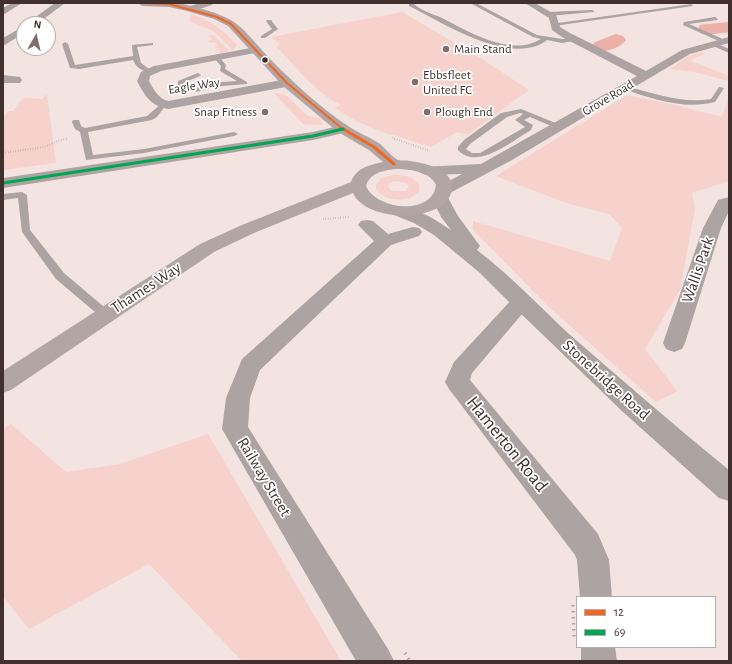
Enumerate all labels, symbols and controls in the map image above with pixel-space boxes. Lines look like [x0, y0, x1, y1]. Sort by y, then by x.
north arrow [16, 16, 56, 56]
text: N [33, 19, 42, 31]
place label: Main Stand [454, 41, 512, 57]
marker: Main Stand [441, 44, 451, 54]
unlabelled marker [260, 55, 270, 65]
place label: Ebbsfleet United FC [423, 67, 472, 98]
street label: Eagle Way [167, 74, 221, 98]
marker: Ebbsfleet United FC [410, 77, 420, 87]
street label: Grove Road [579, 77, 637, 119]
place label: Snap Fitness [194, 104, 257, 120]
place label: Plough End [435, 104, 493, 120]
marker: Snap Fitness [260, 107, 270, 117]
marker: Plough End [422, 107, 432, 117]
street label: Wallis Park [678, 234, 718, 306]
street label: Thames Way [107, 258, 185, 318]
street label: Stonebridge Road [558, 336, 654, 424]
street label: Hamerton Road [461, 391, 553, 497]
street label: Railway Street [233, 434, 295, 520]
legend [576, 596, 716, 648]
text: 12 [614, 606, 624, 618]
text: 69 [614, 626, 625, 638]

